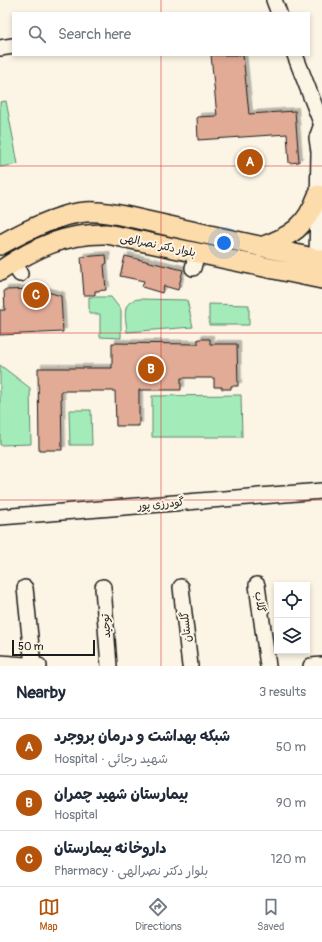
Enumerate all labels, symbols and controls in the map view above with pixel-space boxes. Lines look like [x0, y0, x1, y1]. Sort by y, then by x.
search box [12, 12, 310, 56]
icon: search [26, 23, 48, 45]
text: Search here [58, 25, 131, 44]
pin: A [237, 147, 263, 177]
street label: بلوار دکتر نصرالهی [119, 231, 197, 260]
your location [214, 233, 234, 253]
pin: C [23, 280, 49, 310]
pin: B [138, 354, 164, 384]
street label: گودرزی پور [136, 495, 185, 514]
map controls [274, 582, 310, 654]
button: locate [274, 582, 310, 618]
street label: گلاب [251, 591, 268, 614]
street label: گلستان [178, 611, 194, 643]
street label: توحید [99, 613, 114, 639]
button: layers [274, 618, 310, 654]
scale bar [12, 638, 95, 657]
text: 50 m [18, 640, 44, 653]
text: Nearby [16, 682, 65, 703]
text: 3 results [259, 684, 306, 700]
text: شبکه بهداشت و درمان بروجرد [54, 727, 230, 746]
text: A [25, 739, 33, 755]
text: 50 m [276, 739, 306, 755]
text: Hospital · شهید رجائی [54, 751, 168, 767]
text: بیمارستان شهید چمران [54, 785, 188, 804]
text: B [25, 795, 33, 811]
text: 90 m [276, 795, 306, 811]
text: Hospital [54, 807, 98, 823]
text: داروخانه بیمارستان [54, 839, 167, 858]
text: C [25, 851, 33, 867]
text: 120 m [270, 851, 306, 867]
text: Pharmacy · بلوار دکتر نصرالهی [54, 863, 208, 879]
tab: Map [38, 896, 60, 933]
tab: Directions [135, 896, 182, 933]
tab: Saved [257, 896, 284, 933]

